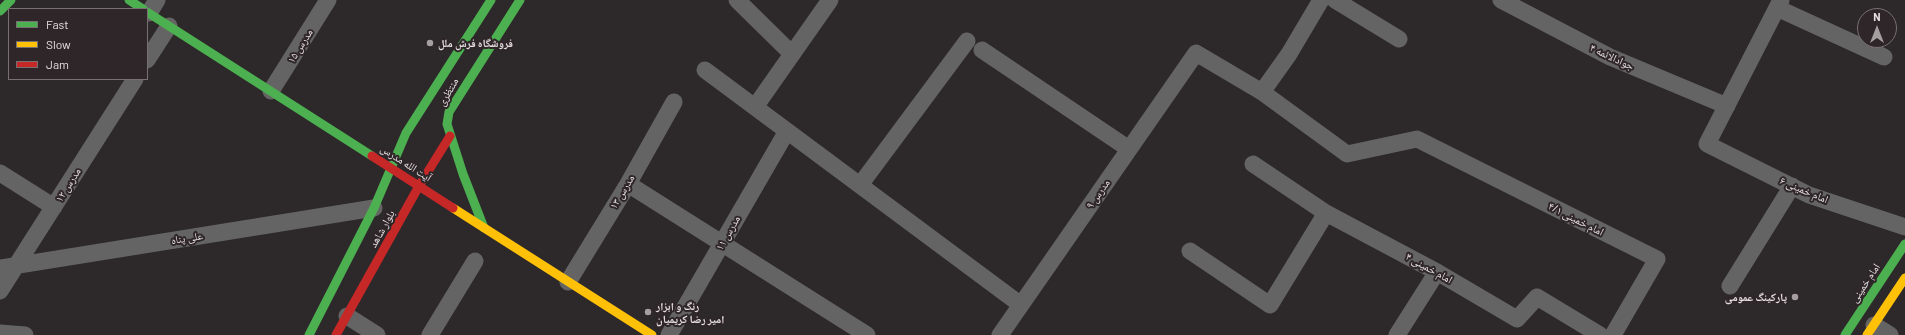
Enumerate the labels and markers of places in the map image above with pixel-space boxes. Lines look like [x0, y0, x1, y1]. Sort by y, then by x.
place label: فروشگاه فرش ملل [438, 36, 513, 50]
marker: فروشگاه فرش ملل [425, 38, 435, 48]
place label: پارکینگ عمومی [1725, 290, 1787, 304]
marker: پارکینگ عمومی [1790, 292, 1800, 302]
place label: رنگ و ابزار امیر رضا کریمیان [656, 299, 724, 325]
marker: رنگ و ابزار امیر رضا کریمیان [643, 307, 653, 317]

